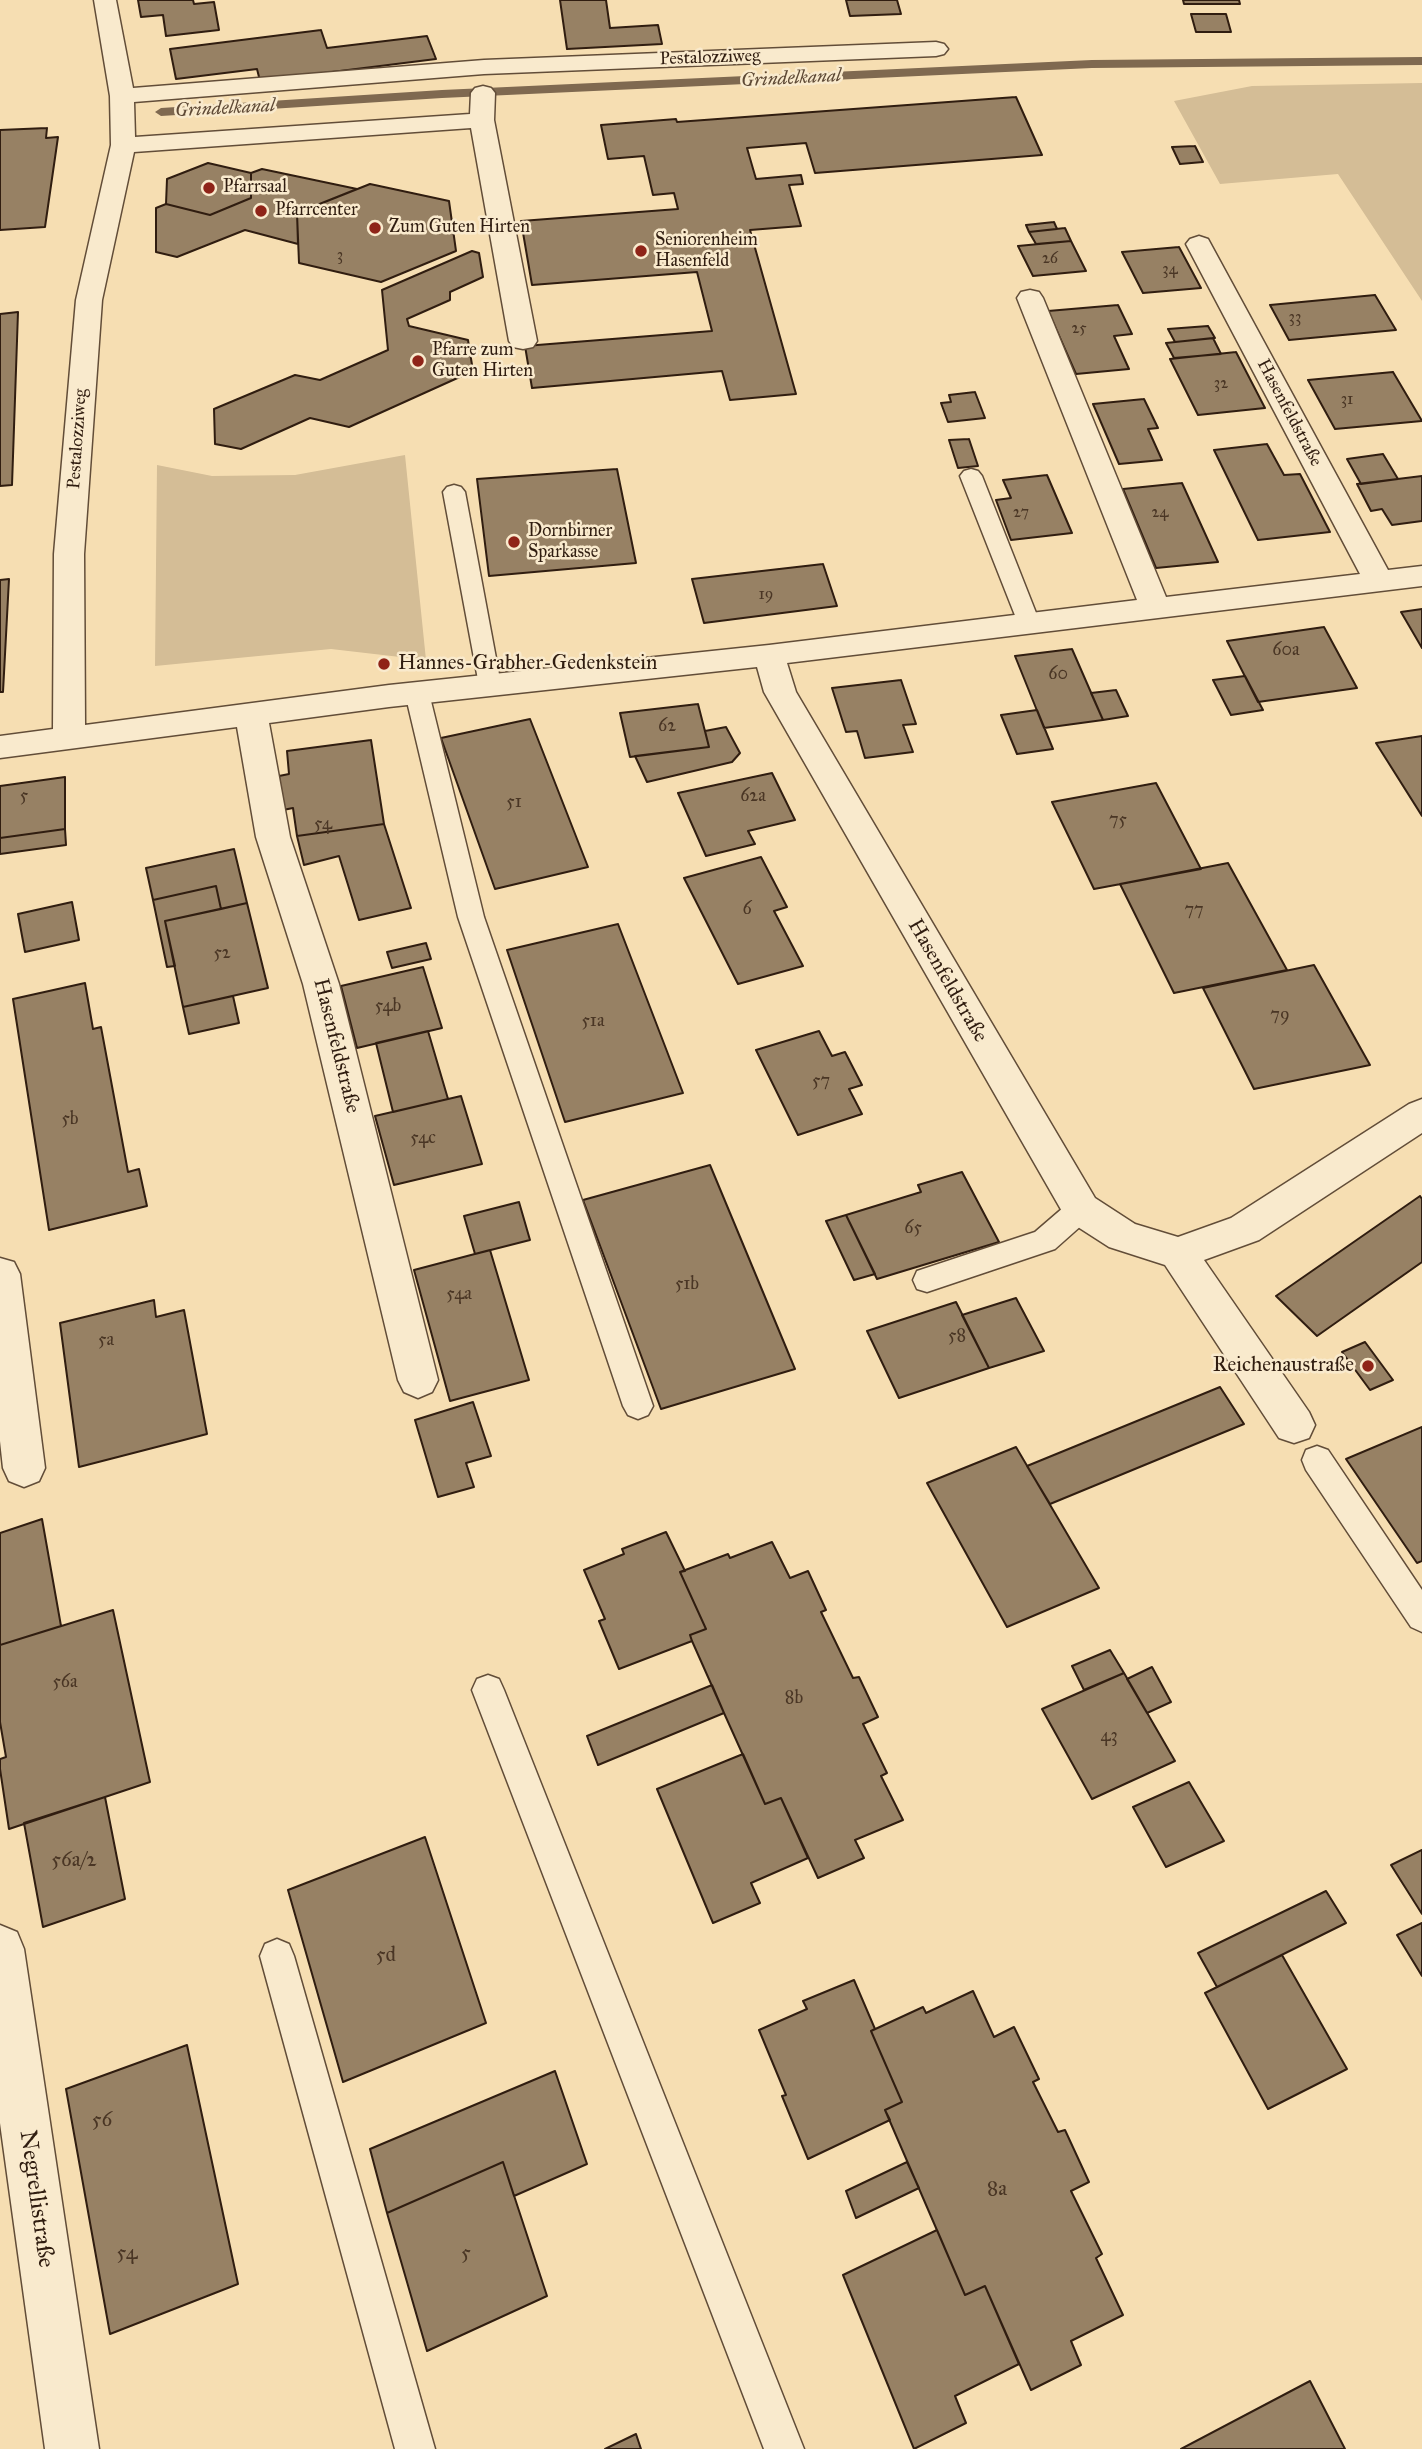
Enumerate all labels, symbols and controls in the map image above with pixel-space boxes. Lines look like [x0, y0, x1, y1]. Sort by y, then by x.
street label: Pestalozziweg [659, 45, 761, 71]
water label: Grindelkanal [740, 65, 842, 93]
water label: Grindelkanal [174, 95, 276, 123]
place label: Pfarrsaal [223, 177, 287, 199]
marker: Pfarrsaal [201, 180, 217, 196]
place label: Pfarrcenter [275, 200, 358, 222]
marker: Pfarrcenter [253, 203, 269, 219]
place label: Zum Guten Hirten [389, 217, 530, 239]
marker: Zum Guten Hirten [367, 220, 383, 236]
place label: Seniorenheim Hasenfeld [655, 230, 758, 272]
marker: Seniorenheim Hasenfeld [633, 243, 649, 259]
house number: 3 [337, 246, 343, 266]
house number: 26 [1042, 249, 1058, 269]
house number: 34 [1162, 260, 1178, 280]
house number: 33 [1289, 308, 1301, 328]
house number: 25 [1071, 319, 1087, 339]
place label: Pfarre zum Guten Hirten [432, 340, 533, 382]
marker: Pfarre zum Guten Hirten [410, 353, 426, 369]
street label: Hasenfeldstraße [1252, 356, 1326, 470]
house number: 32 [1214, 374, 1228, 394]
street label: Pestalozziweg [64, 388, 92, 490]
house number: 31 [1341, 390, 1353, 410]
house number: 27 [1013, 503, 1029, 523]
house number: 24 [1152, 503, 1168, 523]
place label: Dornbirner Sparkasse [528, 521, 612, 564]
marker: Dornbirner Sparkasse [506, 534, 522, 550]
house number: 19 [759, 585, 773, 605]
house number: 60a [1272, 640, 1300, 662]
place label: Hannes-Grabher-Gedenkstein [398, 651, 657, 677]
marker: Hannes-Grabher-Gedenkstein [376, 656, 392, 672]
house number: 60 [1048, 664, 1068, 686]
house number: 62 [658, 716, 676, 738]
house number: 5 [20, 786, 28, 808]
house number: 62a [740, 786, 766, 808]
house number: 51 [506, 792, 522, 814]
house number: 75 [1109, 810, 1127, 832]
house number: 54 [314, 814, 332, 836]
house number: 6 [742, 899, 752, 921]
house number: 77 [1184, 900, 1204, 922]
street label: Hasenfeldstraße [902, 915, 992, 1047]
house number: 52 [213, 943, 231, 965]
street label: Hasenfeldstraße [307, 976, 365, 1116]
house number: 54b [375, 996, 401, 1018]
house number: 79 [1270, 1005, 1290, 1027]
house number: 51a [581, 1011, 605, 1033]
house number: 57 [812, 1071, 830, 1093]
house number: 5b [61, 1109, 79, 1131]
house number: 54c [410, 1128, 436, 1150]
house number: 65 [904, 1218, 922, 1240]
house number: 51b [675, 1274, 699, 1296]
house number: 54a [446, 1284, 472, 1306]
house number: 58 [948, 1326, 966, 1348]
house number: 5a [98, 1330, 114, 1352]
place label: Reichenaustraße [1213, 1353, 1354, 1379]
marker: Reichenaustraße [1360, 1358, 1376, 1374]
house number: 56a [52, 1672, 78, 1694]
house number: 8b [785, 1688, 803, 1710]
house number: 43 [1100, 1726, 1118, 1748]
house number: 56a/2 [51, 1848, 97, 1874]
house number: 5d [376, 1943, 396, 1969]
house number: 56 [92, 2108, 112, 2134]
street label: Negrellistraße [12, 2128, 60, 2270]
house number: 8a [987, 2177, 1007, 2203]
house number: 54 [117, 2241, 137, 2267]
house number: 5 [461, 2241, 471, 2267]

